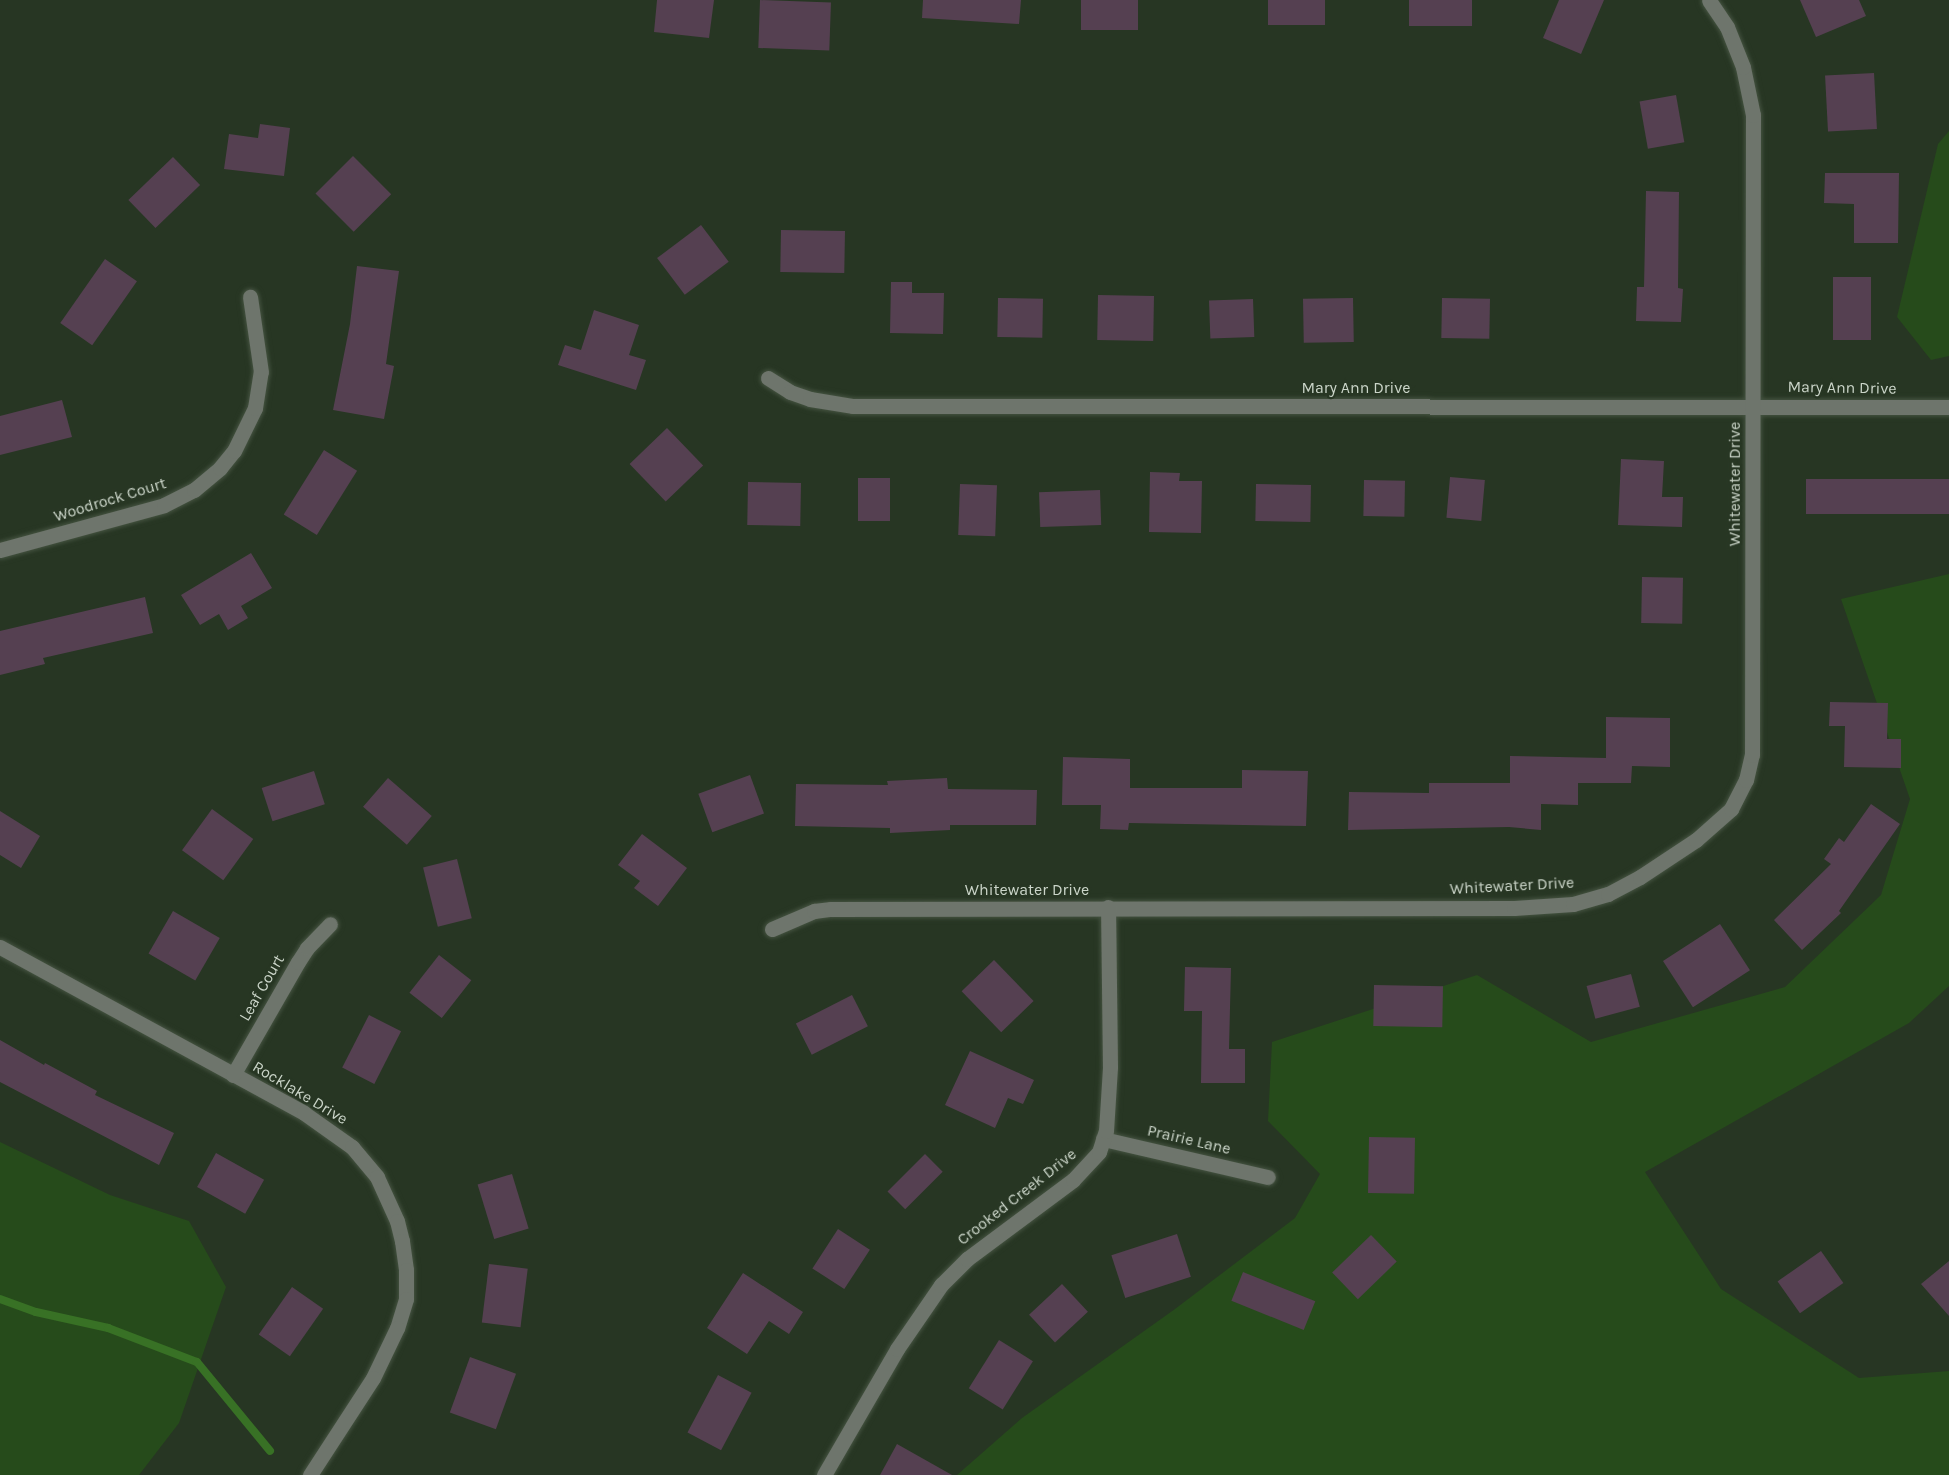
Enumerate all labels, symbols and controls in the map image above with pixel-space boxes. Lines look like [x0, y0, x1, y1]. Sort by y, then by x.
street label: Mary Ann Drive [1787, 377, 1897, 399]
street label: Mary Ann Drive [1301, 378, 1411, 398]
street label: Whitewater Drive [1725, 422, 1745, 546]
street label: Woodrock Court [52, 474, 168, 526]
street label: Whitewater Drive [1449, 873, 1575, 899]
street label: Whitewater Drive [965, 880, 1089, 900]
street label: Leaf Court [235, 951, 289, 1025]
street label: Rocklake Drive [249, 1057, 351, 1129]
street label: Prairie Lane [1145, 1121, 1233, 1159]
street label: Crooked Creek Drive [954, 1145, 1080, 1249]

